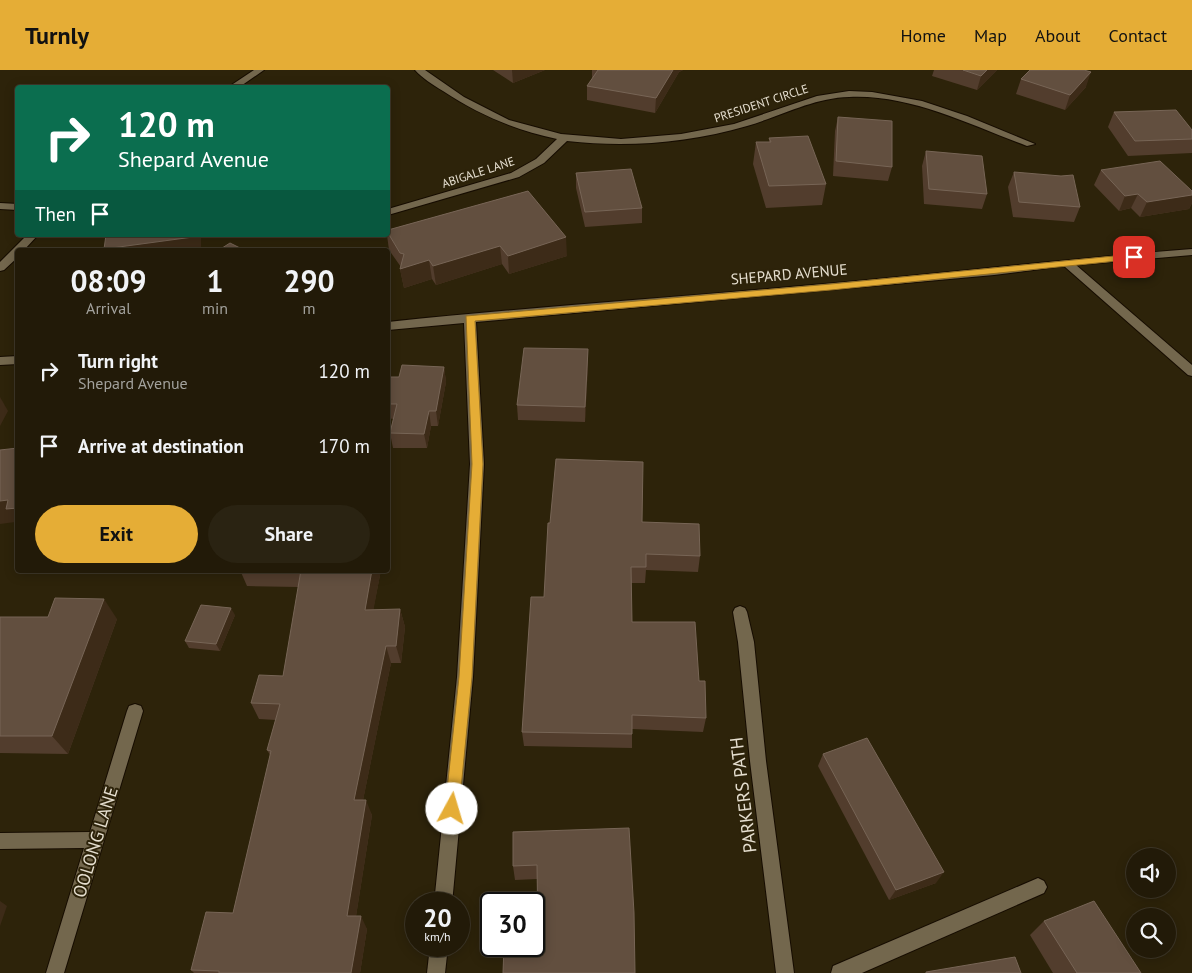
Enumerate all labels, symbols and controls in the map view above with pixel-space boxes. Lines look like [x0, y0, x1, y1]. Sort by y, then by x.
text: Turnly [25, 20, 89, 51]
text: Home [900, 24, 946, 47]
text: Map [974, 24, 1007, 47]
text: About [1035, 24, 1081, 47]
text: Contact [1109, 24, 1167, 47]
street label: PRESIDENT CIRCLE [712, 81, 810, 125]
text: 120 m [118, 101, 215, 147]
icon: right [35, 105, 100, 170]
text: Shepard Avenue [118, 145, 269, 173]
street label: ABIGALE LANE [440, 153, 516, 191]
icon: arrive [86, 200, 114, 228]
text: Then [35, 202, 76, 226]
pin [1113, 236, 1155, 278]
icon: arrive [1120, 243, 1148, 271]
street label: SHEPARD AVENUE [730, 259, 848, 289]
text: 08:09 [70, 261, 147, 300]
text: 1 [207, 261, 224, 300]
text: 290 [283, 261, 335, 300]
text: Arrival [86, 298, 131, 318]
text: min [202, 298, 228, 318]
text: m [303, 298, 316, 318]
text: Turn right [78, 349, 158, 373]
icon: right [35, 357, 63, 385]
text: 120 m [318, 359, 370, 383]
text: Shepard Avenue [78, 373, 188, 393]
icon: arrive [35, 432, 63, 460]
text: Arrive at destination [78, 434, 244, 458]
text: 170 m [318, 434, 370, 458]
button: Exit [35, 505, 198, 563]
button: Share [208, 505, 370, 563]
street label: PARKERS PATH [725, 736, 761, 854]
position arrow [425, 782, 477, 834]
street label: OOLONG LANE [67, 784, 123, 900]
map controls [1126, 848, 1176, 958]
button: sound [1126, 848, 1176, 898]
speed limit sign: 30 [480, 892, 545, 957]
text: 20 [423, 902, 452, 934]
button: search [1126, 908, 1176, 958]
text: km/h [424, 929, 451, 944]

